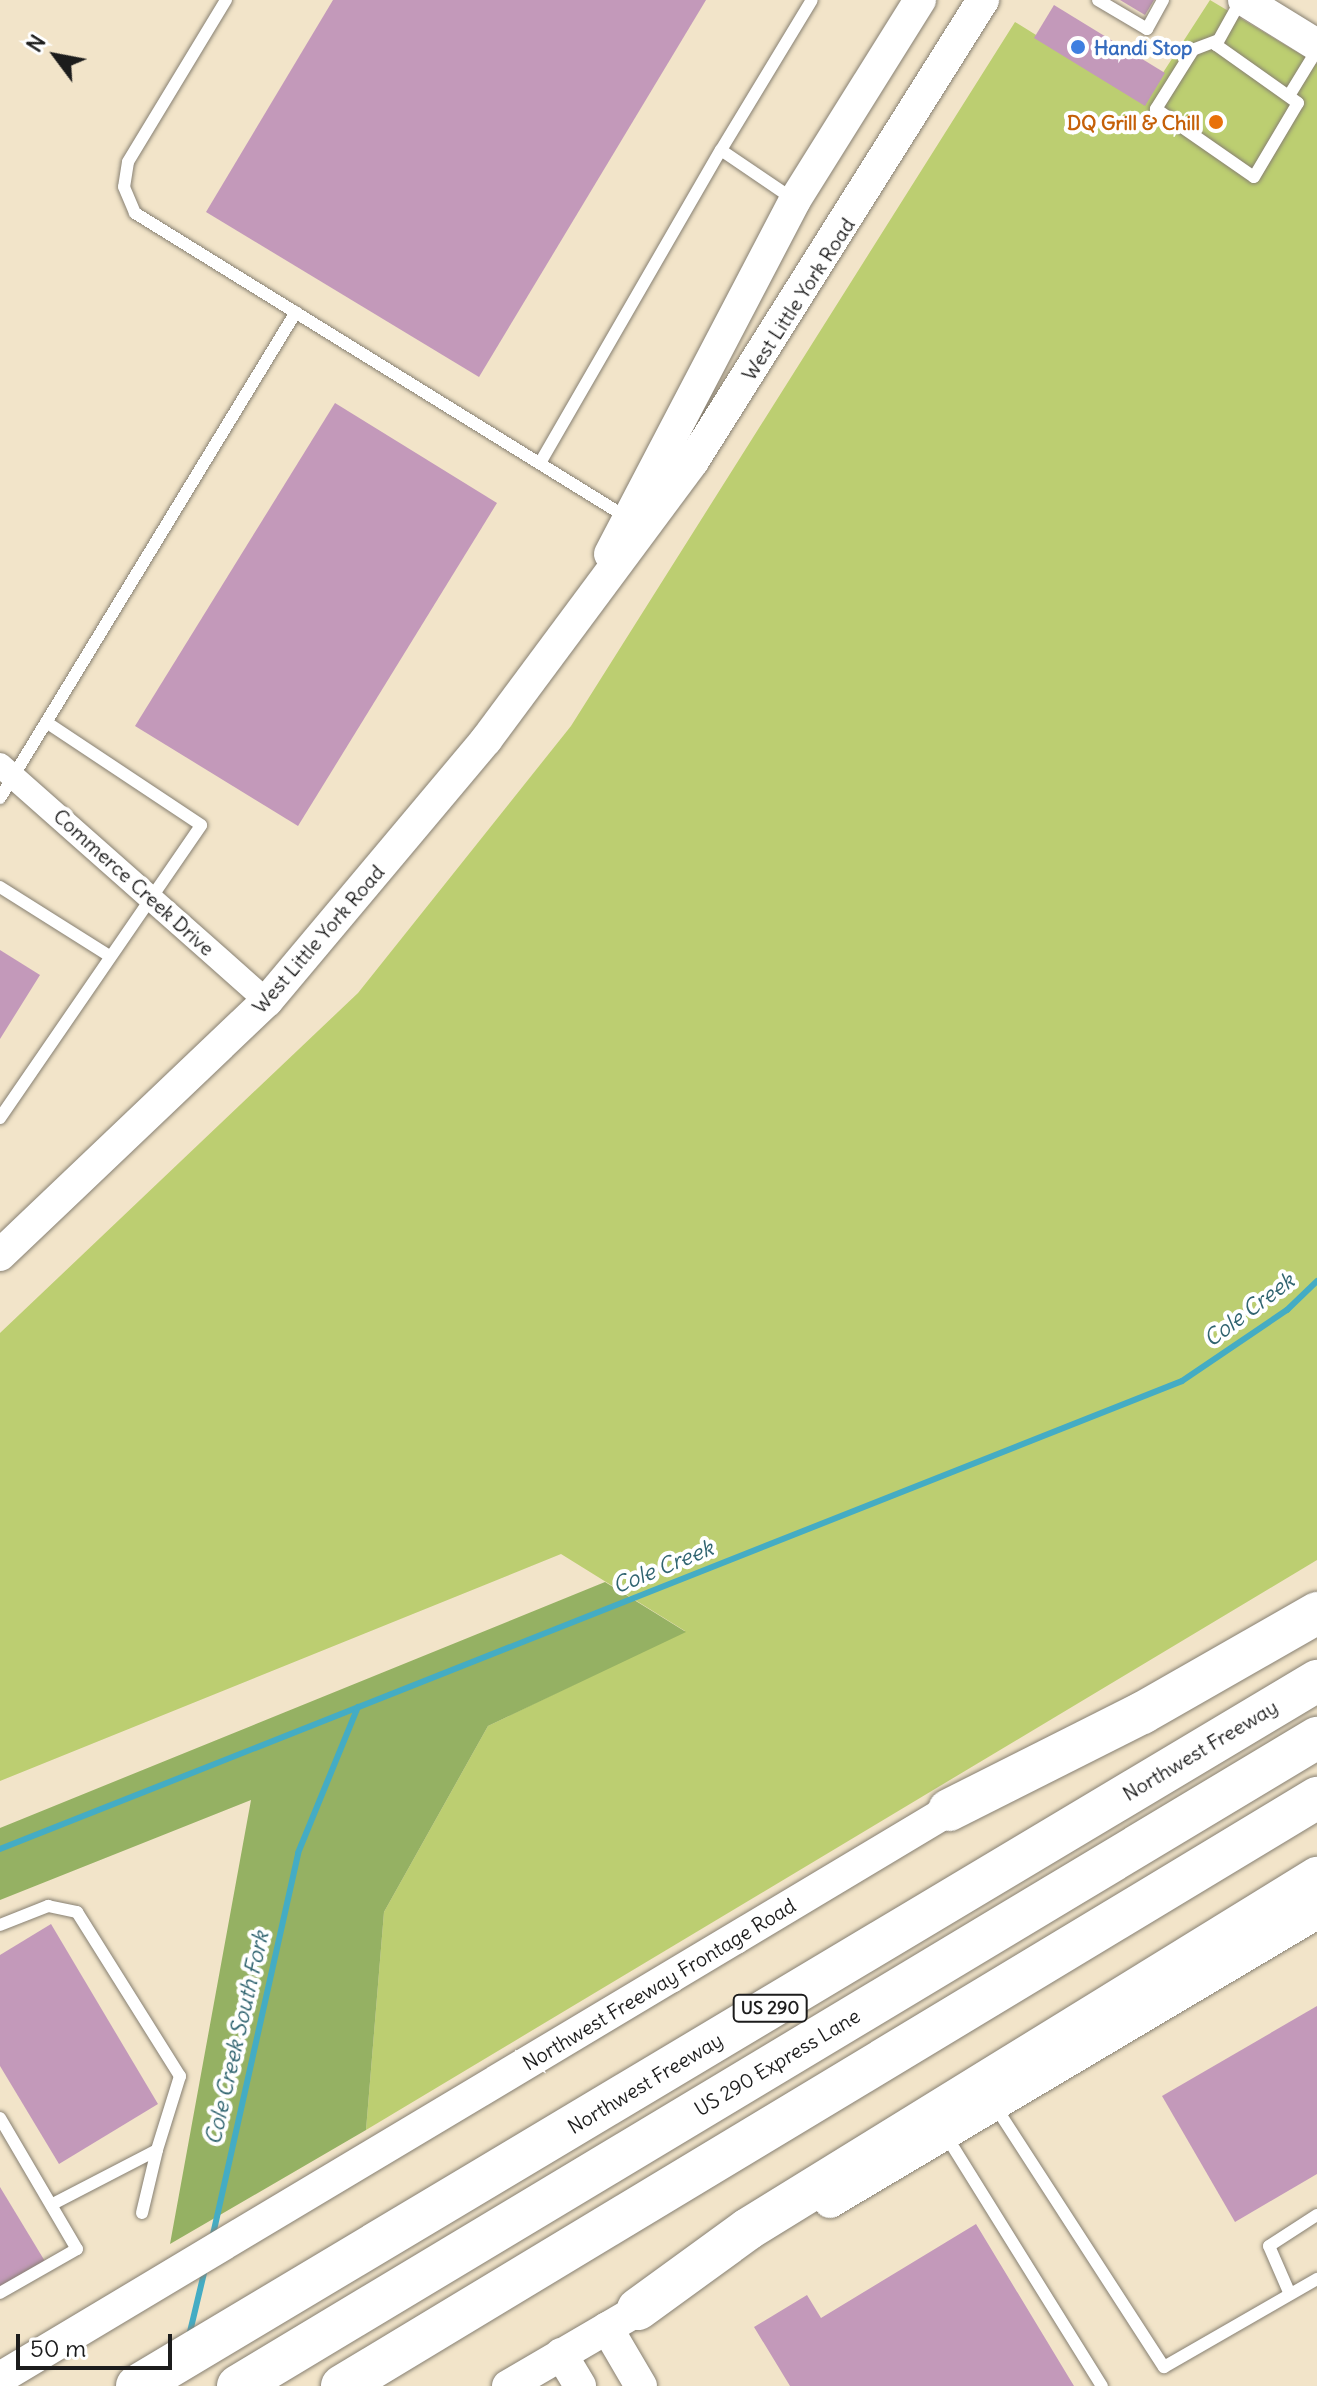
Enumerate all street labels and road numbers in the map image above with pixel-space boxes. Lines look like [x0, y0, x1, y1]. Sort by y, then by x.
street label: West Little York Road [737, 213, 859, 385]
street label: Commerce Creek Drive [49, 804, 219, 960]
street label: West Little York Road [247, 860, 389, 1018]
street label: Northwest Freeway [1118, 1694, 1282, 1806]
street label: Northwest Freeway Frontage Road [518, 1893, 800, 2075]
road number: US 290 [732, 1994, 808, 2022]
street label: US 290 Express Lane [690, 2003, 864, 2121]
street label: Northwest Freeway [563, 2027, 727, 2139]

